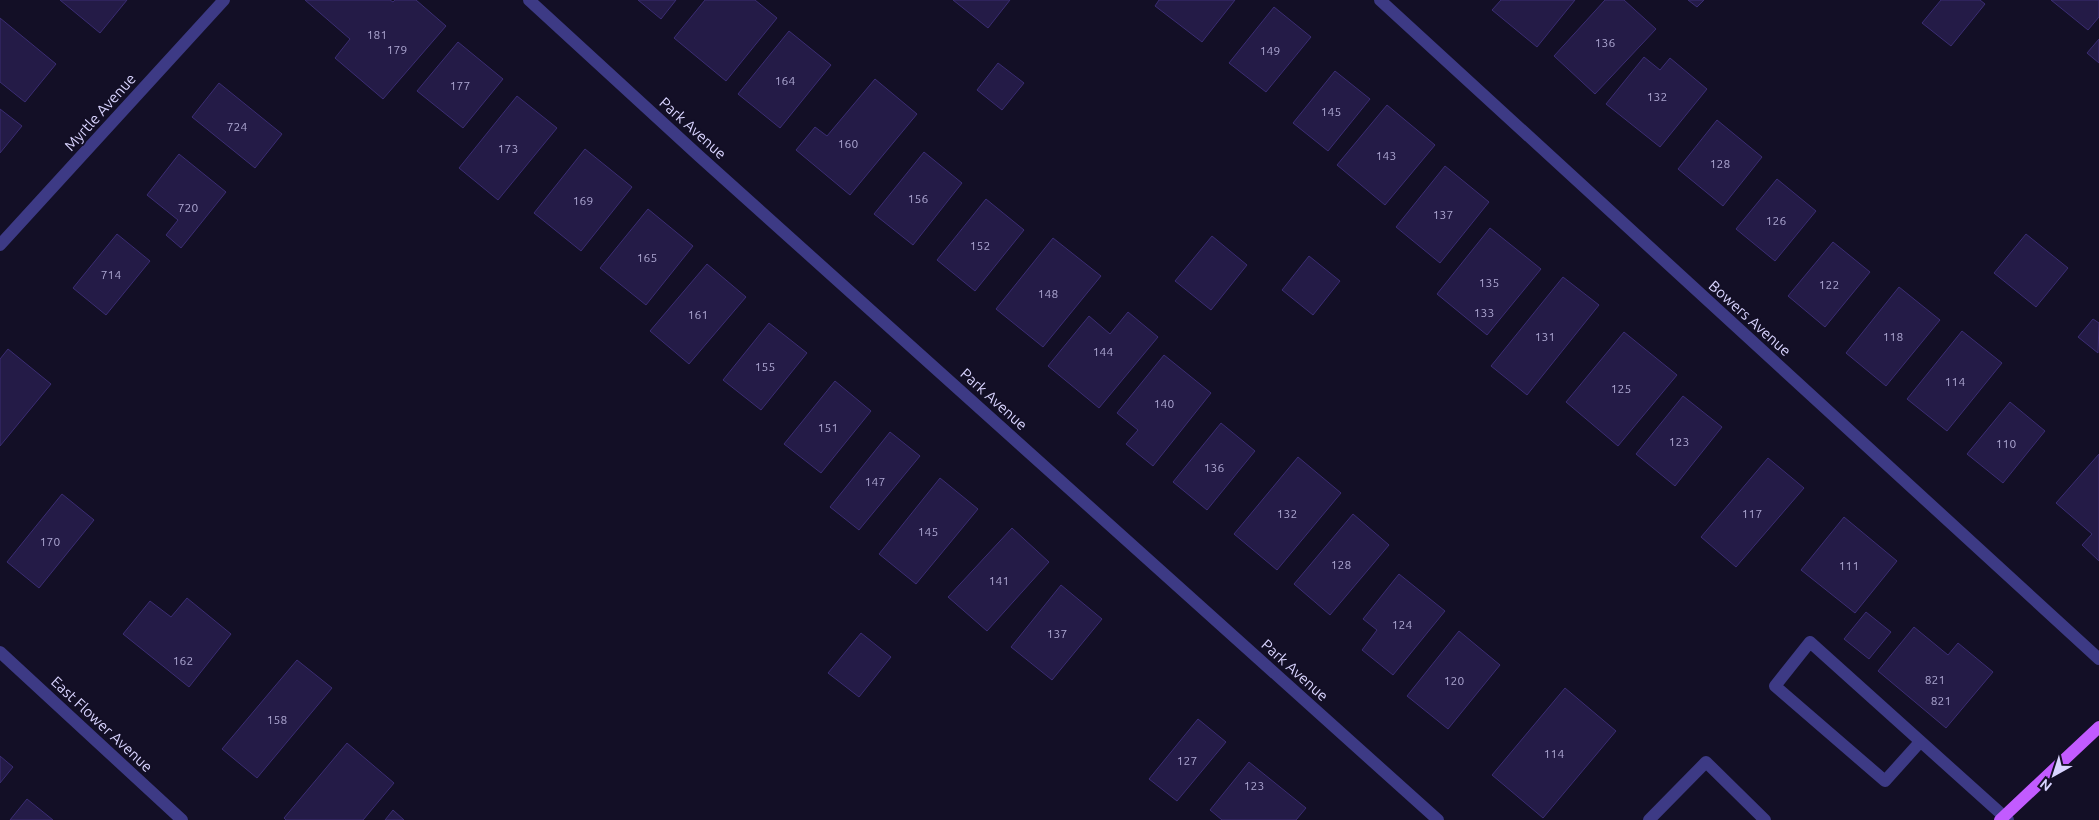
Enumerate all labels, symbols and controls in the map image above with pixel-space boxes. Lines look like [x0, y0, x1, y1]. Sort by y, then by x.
house number: 181 [367, 28, 387, 41]
house number: 136 [1595, 36, 1615, 49]
house number: 179 [387, 43, 407, 56]
house number: 149 [1260, 44, 1280, 57]
street label: Myrtle Avenue [61, 70, 139, 154]
house number: 164 [775, 74, 795, 87]
house number: 177 [450, 79, 470, 92]
house number: 132 [1647, 90, 1667, 103]
street label: Park Avenue [656, 94, 730, 162]
house number: 145 [1321, 105, 1341, 118]
house number: 724 [227, 120, 247, 133]
house number: 160 [838, 137, 858, 150]
house number: 173 [498, 142, 518, 155]
house number: 143 [1376, 149, 1396, 162]
house number: 128 [1710, 157, 1730, 170]
house number: 156 [908, 192, 928, 205]
house number: 169 [573, 194, 593, 207]
house number: 720 [178, 201, 198, 214]
house number: 137 [1433, 208, 1453, 221]
house number: 126 [1766, 214, 1786, 227]
house number: 152 [970, 239, 990, 252]
house number: 165 [637, 251, 657, 264]
house number: 714 [101, 268, 121, 281]
house number: 135 [1479, 276, 1499, 289]
street label: Bowers Avenue [1706, 277, 1794, 359]
house number: 122 [1819, 278, 1839, 291]
house number: 148 [1038, 287, 1058, 300]
house number: 133 [1474, 306, 1494, 319]
house number: 161 [688, 308, 708, 321]
house number: 131 [1535, 330, 1555, 343]
house number: 118 [1883, 330, 1903, 343]
house number: 144 [1093, 345, 1113, 358]
house number: 155 [755, 360, 775, 373]
street label: Park Avenue [957, 365, 1031, 433]
house number: 114 [1945, 375, 1965, 388]
house number: 125 [1611, 382, 1631, 395]
house number: 140 [1154, 397, 1174, 410]
house number: 151 [818, 421, 838, 434]
house number: 123 [1669, 435, 1689, 448]
house number: 110 [1996, 437, 2016, 450]
house number: 136 [1204, 461, 1224, 474]
house number: 147 [865, 475, 885, 488]
house number: 132 [1277, 507, 1297, 520]
house number: 117 [1742, 507, 1762, 520]
house number: 145 [918, 525, 938, 538]
house number: 170 [40, 535, 60, 548]
house number: 128 [1331, 558, 1351, 571]
house number: 111 [1839, 559, 1859, 572]
house number: 141 [989, 574, 1009, 587]
house number: 124 [1392, 618, 1412, 631]
house number: 137 [1047, 627, 1067, 640]
street label: Park Avenue [1258, 636, 1332, 704]
house number: 162 [173, 654, 193, 667]
street label: East Flower Avenue [48, 673, 156, 775]
house number: 821 [1925, 673, 1945, 686]
house number: 120 [1444, 674, 1464, 687]
house number: 821 [1931, 694, 1951, 707]
house number: 158 [267, 713, 287, 726]
house number: 114 [1544, 747, 1564, 760]
north arrow [2029, 750, 2079, 800]
house number: 127 [1177, 754, 1197, 767]
text: N [2037, 776, 2055, 795]
house number: 123 [1244, 779, 1264, 792]

